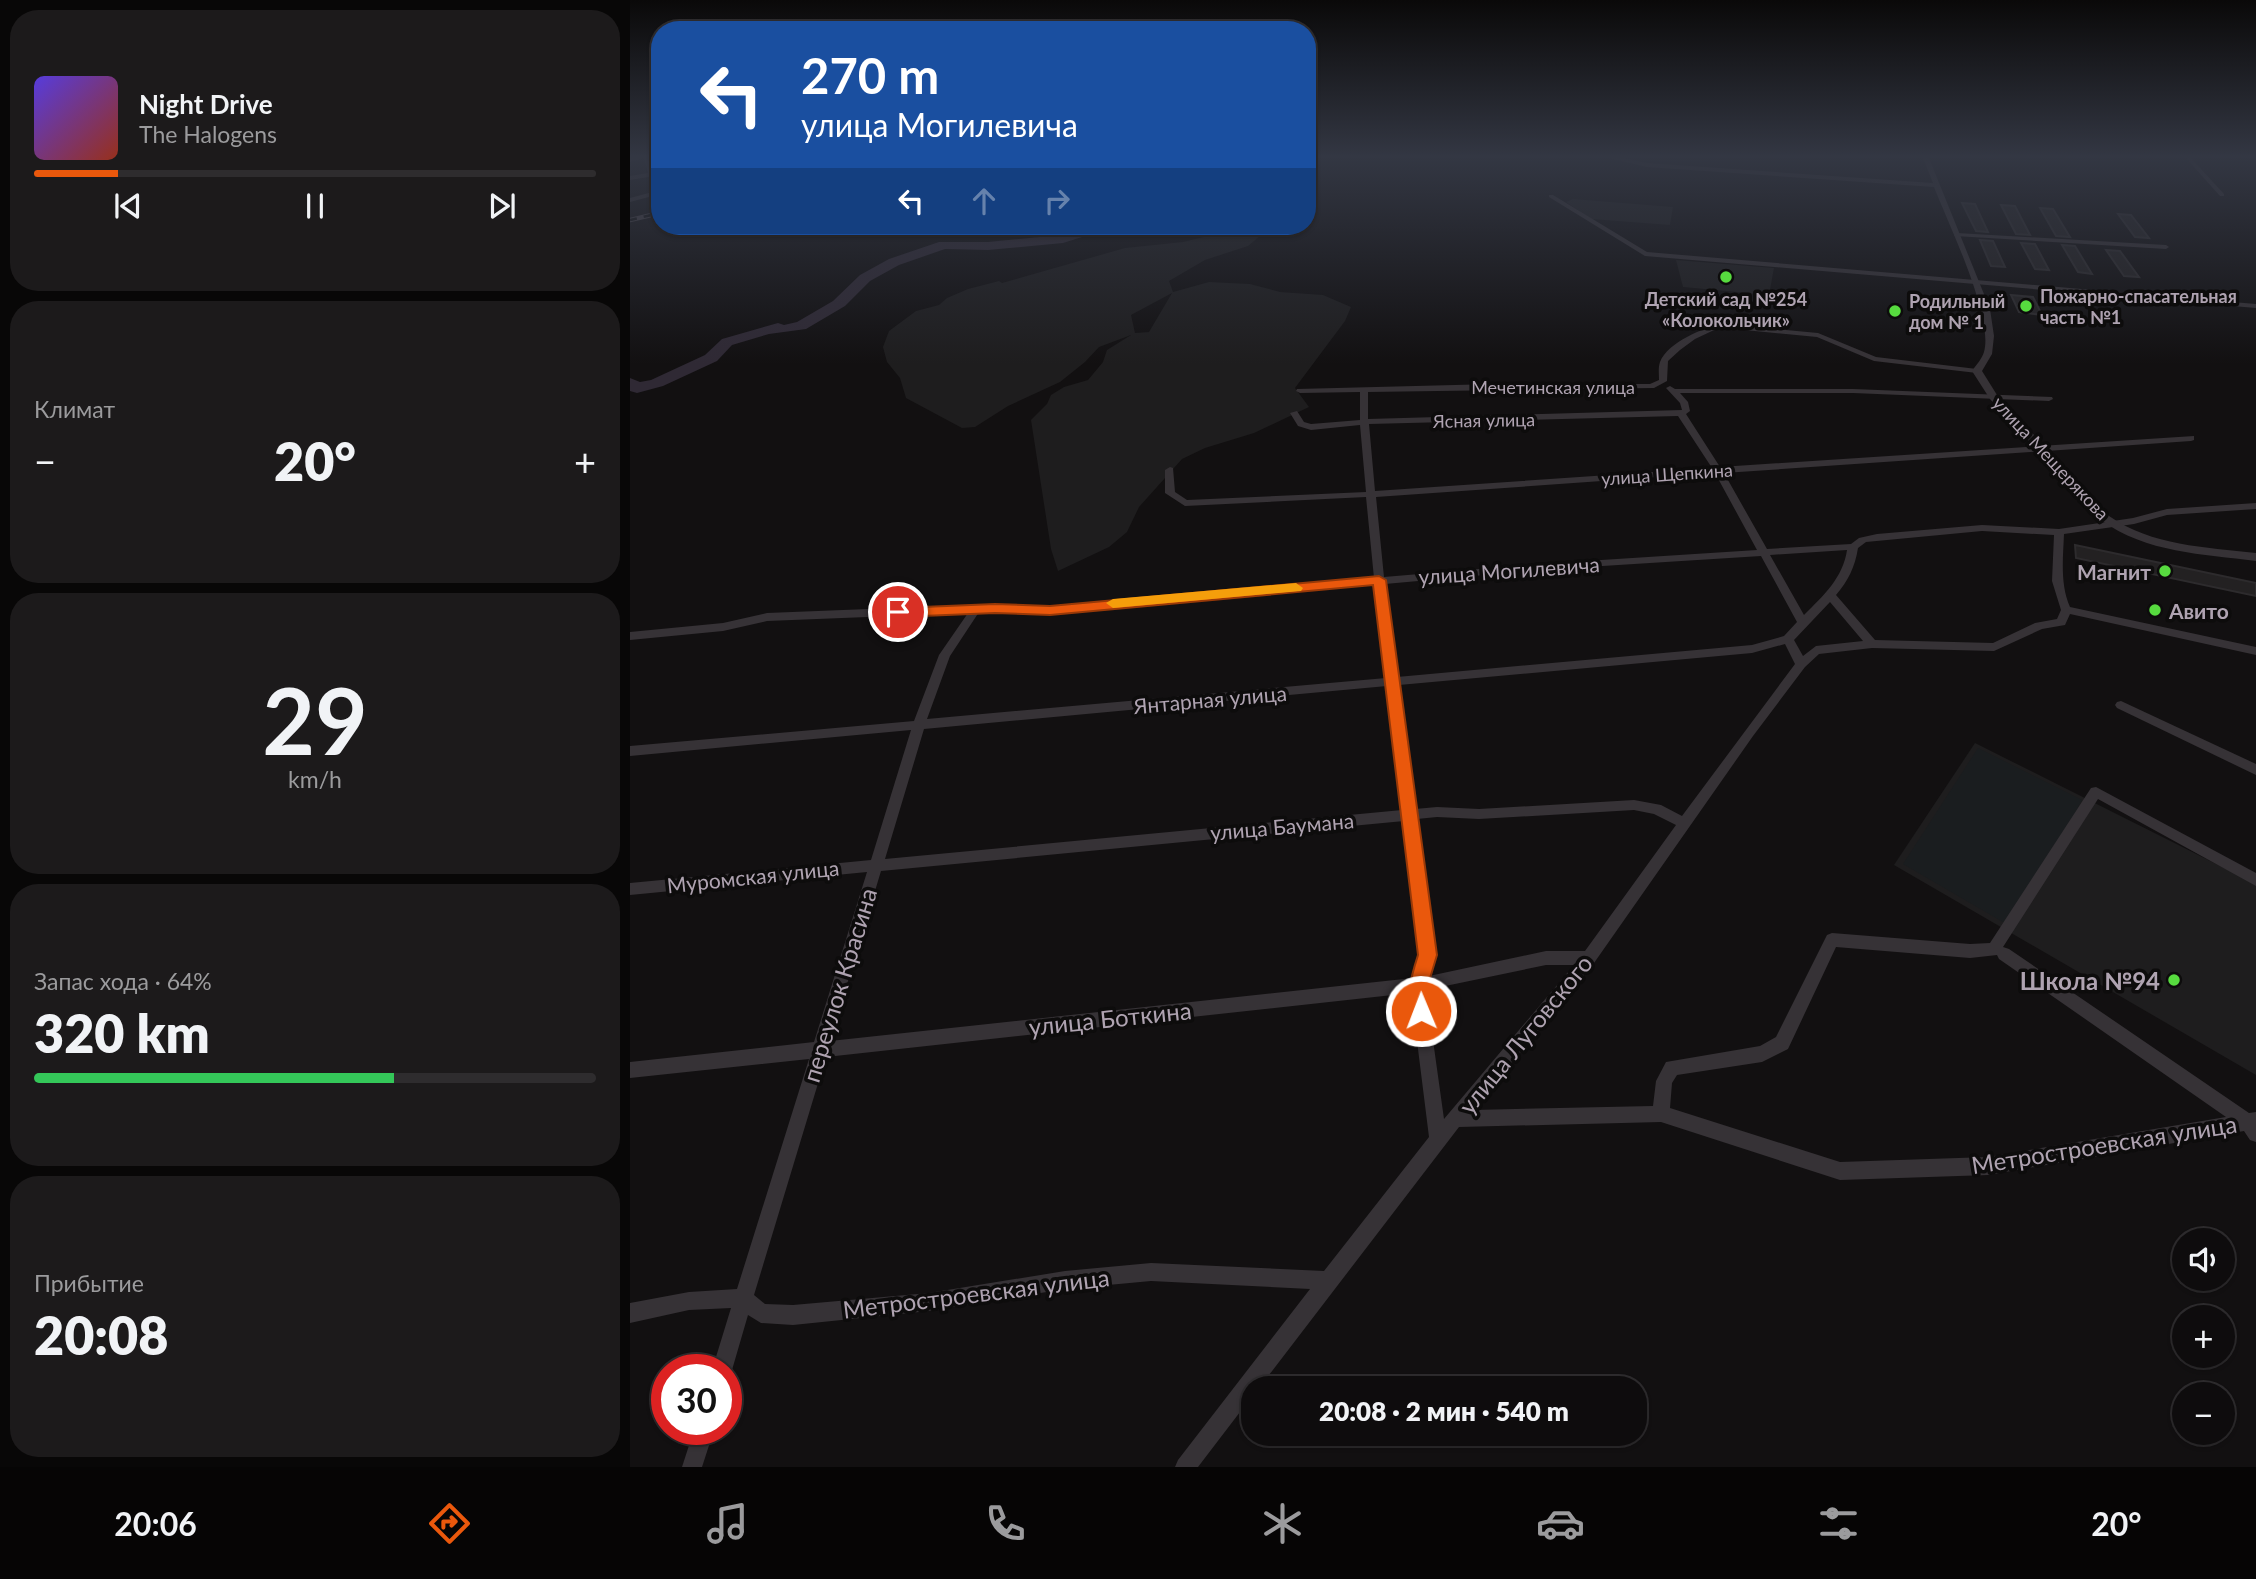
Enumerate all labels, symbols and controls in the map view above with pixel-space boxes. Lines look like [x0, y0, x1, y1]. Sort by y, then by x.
text: 270 m [801, 46, 939, 104]
icon: left [686, 49, 777, 140]
text: Night Drive [139, 88, 273, 120]
text: улица Могилевича [801, 105, 1078, 144]
text: The Halogens [139, 120, 277, 148]
icon: left [892, 182, 930, 220]
icon: ahead [965, 182, 1003, 220]
icon: right [1038, 182, 1076, 220]
icon: previous [109, 187, 147, 225]
icon: pause [296, 187, 334, 225]
icon: next [483, 187, 521, 225]
marker: Детский сад №254 «Колокольчик» [1718, 269, 1734, 285]
place label: Пожарно-спасательная часть №1 [2040, 285, 2237, 328]
place label: Детский сад №254 «Колокольчик» [1645, 288, 1807, 331]
place label: Родильный дом № 1 [1909, 290, 2005, 333]
marker: Пожарно-спасательная часть №1 [2018, 298, 2034, 314]
marker: Родильный дом № 1 [1887, 303, 1903, 319]
street label: Мечетинская улица [1471, 376, 1635, 398]
street label: улица Мещерякова [1988, 392, 2114, 524]
text: Климат [34, 395, 115, 423]
street label: Ясная улица [1432, 408, 1535, 432]
text: 20° [274, 430, 356, 492]
text: − [34, 438, 56, 484]
text: + [574, 438, 596, 484]
street label: улица Щепкина [1600, 458, 1734, 490]
street label: улица Могилевича [1417, 551, 1601, 589]
place label: Магнит [2077, 559, 2151, 584]
marker: Магнит [2157, 563, 2173, 579]
pin [868, 582, 928, 642]
icon: arrive [879, 593, 917, 631]
place label: Авито [2168, 598, 2229, 623]
marker: Авито [2147, 602, 2163, 618]
text: 29 [262, 665, 368, 774]
street label: Янтарная улица [1131, 680, 1288, 718]
text: km/h [288, 765, 342, 793]
street label: улица Баумана [1209, 807, 1355, 845]
street label: Муромская улица [666, 855, 840, 897]
street label: переулок Красина [796, 884, 882, 1086]
street label: улица Луговского [1452, 949, 1598, 1119]
place label: Школа №94 [2020, 966, 2160, 995]
text: Запас хода · 64% [34, 967, 212, 995]
marker: Школа №94 [2166, 972, 2182, 988]
position arrow [1384, 974, 1458, 1048]
street label: улица Боткина [1027, 995, 1193, 1041]
text: 320 km [34, 1002, 210, 1064]
street label: Метростроевская улица [1969, 1109, 2239, 1179]
map controls [2172, 1228, 2235, 1445]
button: sound [2172, 1228, 2235, 1291]
street label: Метростроевская улица [841, 1262, 1111, 1324]
text: Прибытие [34, 1269, 144, 1297]
text: 20:08 [34, 1304, 168, 1366]
button: + [2172, 1305, 2235, 1368]
speed limit sign: 30 [651, 1354, 742, 1445]
button: − [2172, 1382, 2235, 1445]
text: 20:08 · 2 мин · 540 m [1319, 1395, 1569, 1427]
icon: directions [425, 1499, 474, 1548]
icon: music [703, 1499, 752, 1548]
icon: phone [981, 1499, 1030, 1548]
icon: climate [1258, 1499, 1307, 1548]
icon: car [1536, 1499, 1585, 1548]
icon: filters [1814, 1499, 1863, 1548]
text: 20:06 [114, 1504, 197, 1543]
text: 20° [2091, 1504, 2142, 1543]

